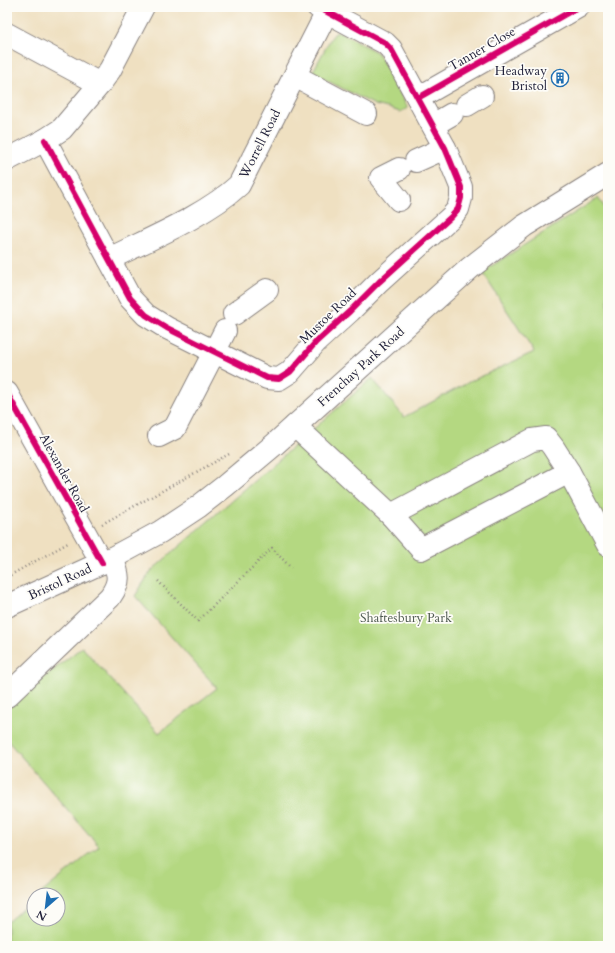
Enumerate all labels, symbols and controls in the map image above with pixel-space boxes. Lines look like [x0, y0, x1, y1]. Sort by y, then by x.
street label: Tanner Close [445, 23, 519, 75]
place label: Headway Bristol [495, 62, 548, 95]
building icon: Headway Bristol [550, 68, 570, 88]
street label: Worrell Road [234, 106, 285, 183]
street label: Mustoe Road [296, 284, 361, 348]
street label: Frenchay Park Road [314, 323, 409, 411]
street label: Alexander Road [35, 430, 93, 516]
street label: Bristol Road [25, 559, 95, 605]
park label: Shaftesbury Park [360, 609, 452, 627]
north arrow [26, 887, 66, 927]
text: N [33, 906, 49, 924]

